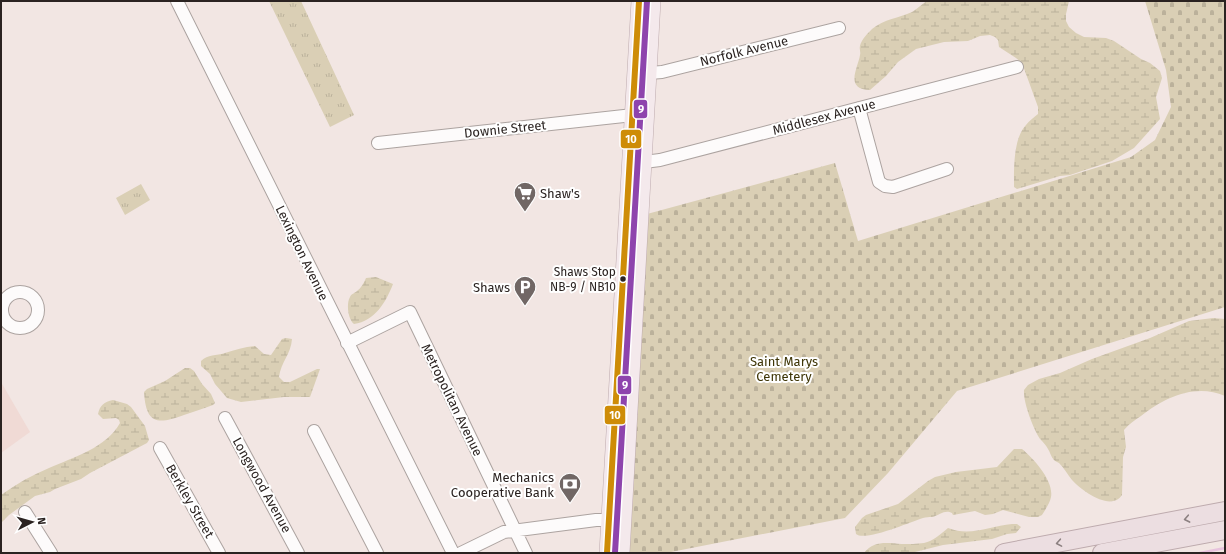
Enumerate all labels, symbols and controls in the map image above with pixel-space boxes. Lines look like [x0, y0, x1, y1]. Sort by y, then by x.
street label: Norfolk Avenue [698, 33, 790, 69]
street label: Middlesex Avenue [771, 96, 877, 138]
line badge: 9 [633, 99, 648, 119]
text: 9 [638, 103, 644, 116]
street label: Downie Street [463, 117, 547, 141]
line badge: 10 [620, 129, 642, 149]
text: 10 [625, 133, 637, 146]
supermarket icon: Shaw's [512, 180, 538, 213]
place label: Shaw's [540, 186, 580, 201]
street label: Lexington Avenue [273, 203, 331, 303]
place label: Shaws Stop NB-9 / NB10 [550, 265, 616, 294]
parking icon: Shaws [512, 274, 538, 307]
marker: Shaws Stop NB-9 / NB10 [618, 274, 628, 284]
place label: Shaws [473, 280, 510, 295]
street label: Metropolitan Avenue [418, 342, 486, 458]
park label: Saint Marys Cemetery [750, 354, 818, 384]
line badge: 9 [617, 375, 632, 395]
text: 9 [622, 379, 628, 392]
line badge: 10 [604, 405, 626, 425]
text: 10 [609, 409, 621, 422]
street label: Longwood Avenue [230, 435, 294, 535]
street label: Berkley Street [163, 461, 217, 541]
place label: Mechanics Cooperative Bank [451, 470, 554, 500]
bank icon: Mechanics Cooperative Bank [557, 471, 583, 504]
north arrow [12, 502, 52, 542]
one-way arrow [1184, 514, 1190, 522]
text: N [35, 517, 48, 525]
one-way arrow [1056, 538, 1062, 546]

